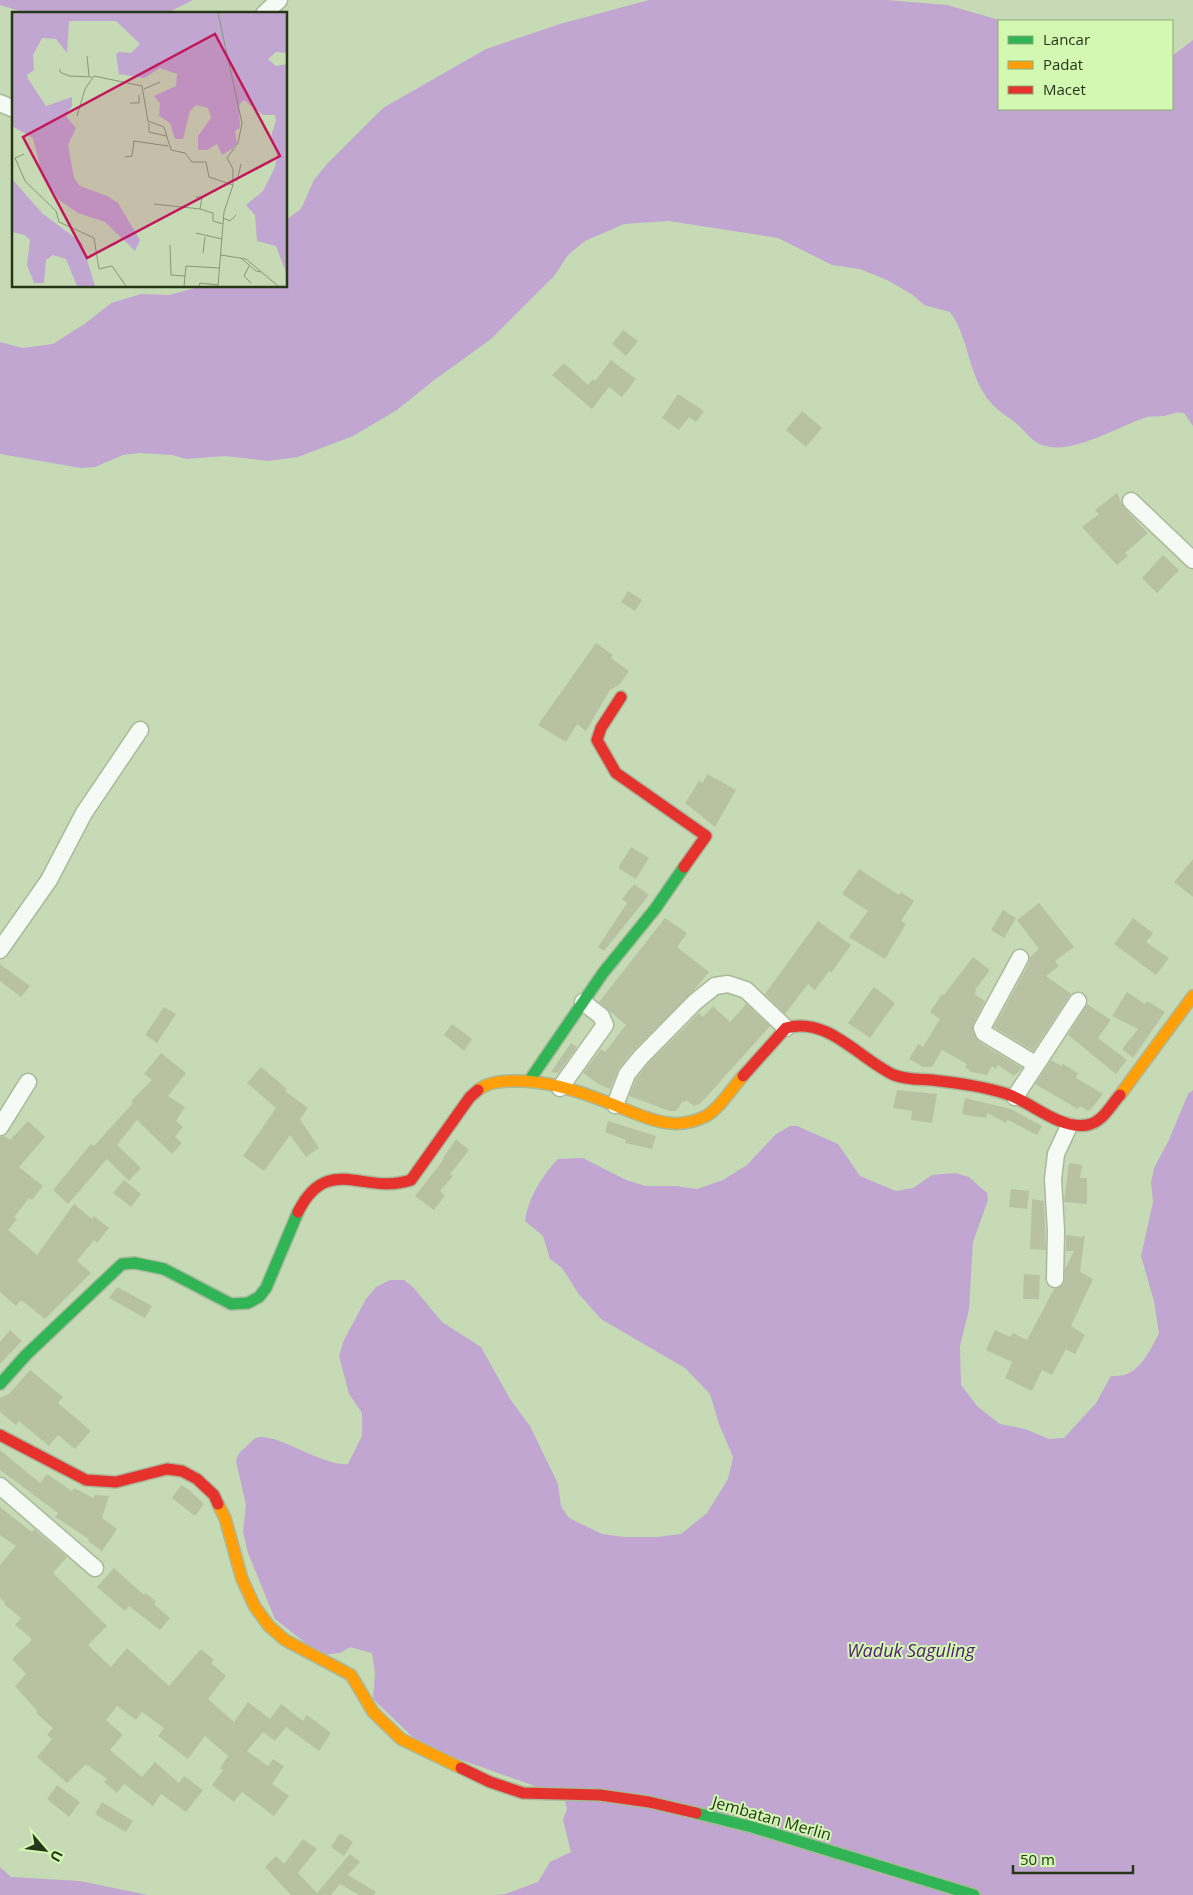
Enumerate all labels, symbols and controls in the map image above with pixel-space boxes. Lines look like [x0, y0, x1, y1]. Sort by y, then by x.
inset map [12, 12, 288, 288]
legend [998, 20, 1173, 110]
text: Lancar [1043, 29, 1090, 49]
text: Padat [1043, 54, 1083, 74]
text: Macet [1043, 79, 1086, 99]
water label: Waduk Saguling [847, 1638, 975, 1662]
street label: Jembatan Merlin [708, 1790, 834, 1846]
north arrow [20, 1825, 70, 1875]
scale bar [1013, 1842, 1133, 1874]
text: U [46, 1847, 68, 1865]
text: 50 m [1020, 1849, 1055, 1869]

